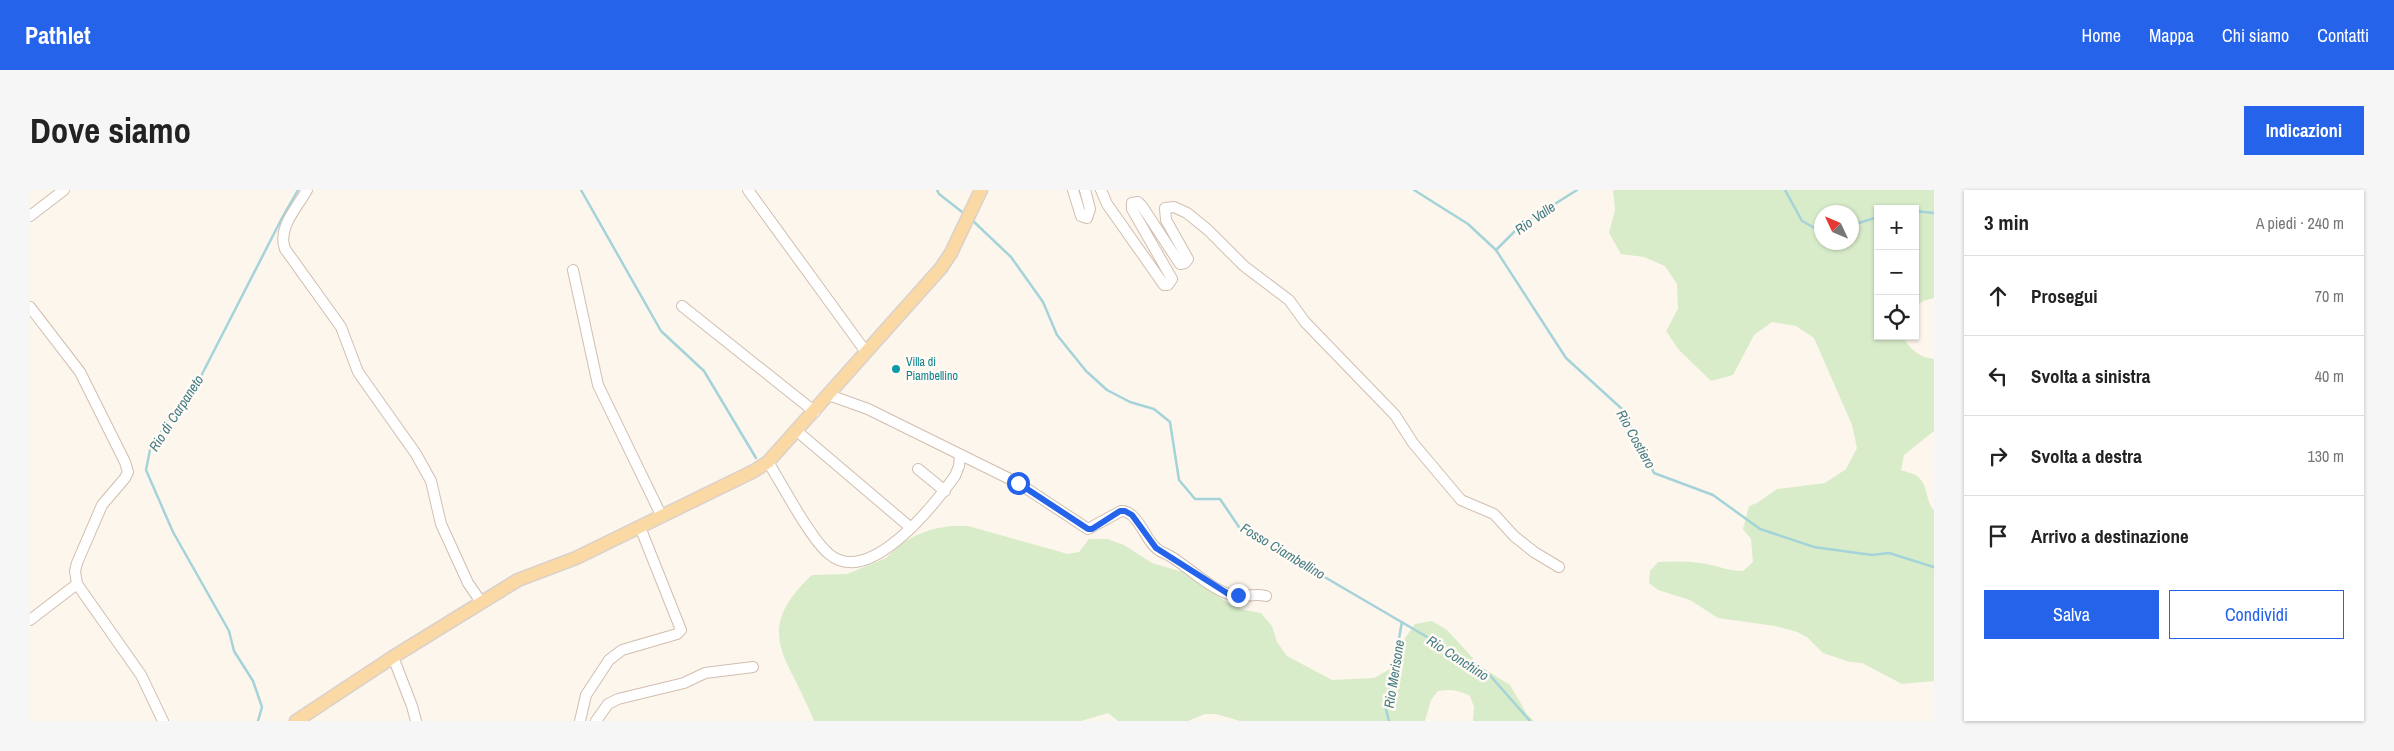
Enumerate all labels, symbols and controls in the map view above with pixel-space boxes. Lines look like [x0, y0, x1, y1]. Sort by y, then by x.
text: Pathlet [25, 19, 91, 51]
text: Home [2082, 23, 2121, 48]
text: Mappa [2149, 23, 2194, 48]
text: Chi siamo [2222, 23, 2289, 48]
text: Contatti [2317, 23, 2369, 48]
button: Indicazioni [2244, 106, 2364, 155]
text: Dove siamo [30, 107, 191, 154]
water label: Rio Valle [1511, 198, 1559, 238]
north arrow [1814, 205, 1859, 250]
map controls [1874, 205, 1919, 340]
button: + [1874, 205, 1919, 250]
text: 3 min [1984, 208, 2029, 237]
text: A piedi · 240 m [2256, 212, 2344, 234]
button: − [1874, 250, 1919, 295]
icon: ahead [1984, 282, 2012, 310]
text: Prosegui [2031, 283, 2098, 309]
text: 70 m [2315, 285, 2344, 307]
button: locate [1874, 295, 1919, 340]
place label: Villa di Piambellino [906, 354, 958, 384]
icon: left [1984, 362, 2012, 390]
marker: Villa di Piambellino [890, 363, 902, 375]
text: Svolta a sinistra [2031, 363, 2151, 389]
text: 40 m [2315, 365, 2344, 387]
water label: Rio di Carpaneto [145, 371, 207, 455]
water label: Rio Costiero [1613, 406, 1659, 472]
icon: right [1984, 442, 2012, 470]
text: Svolta a destra [2031, 443, 2142, 469]
text: 130 m [2308, 445, 2344, 467]
route start [1007, 472, 1030, 495]
water label: Fosso Ciambellino [1238, 519, 1328, 583]
icon: arrive [1984, 522, 2012, 550]
text: Arrivo a destinazione [2031, 523, 2189, 549]
route end [1227, 584, 1250, 607]
button: Salva [1984, 590, 2159, 639]
button: Condividi [2169, 590, 2344, 639]
water label: Rio Conchino [1424, 631, 1492, 685]
water label: Rio Merisone [1380, 639, 1408, 709]

